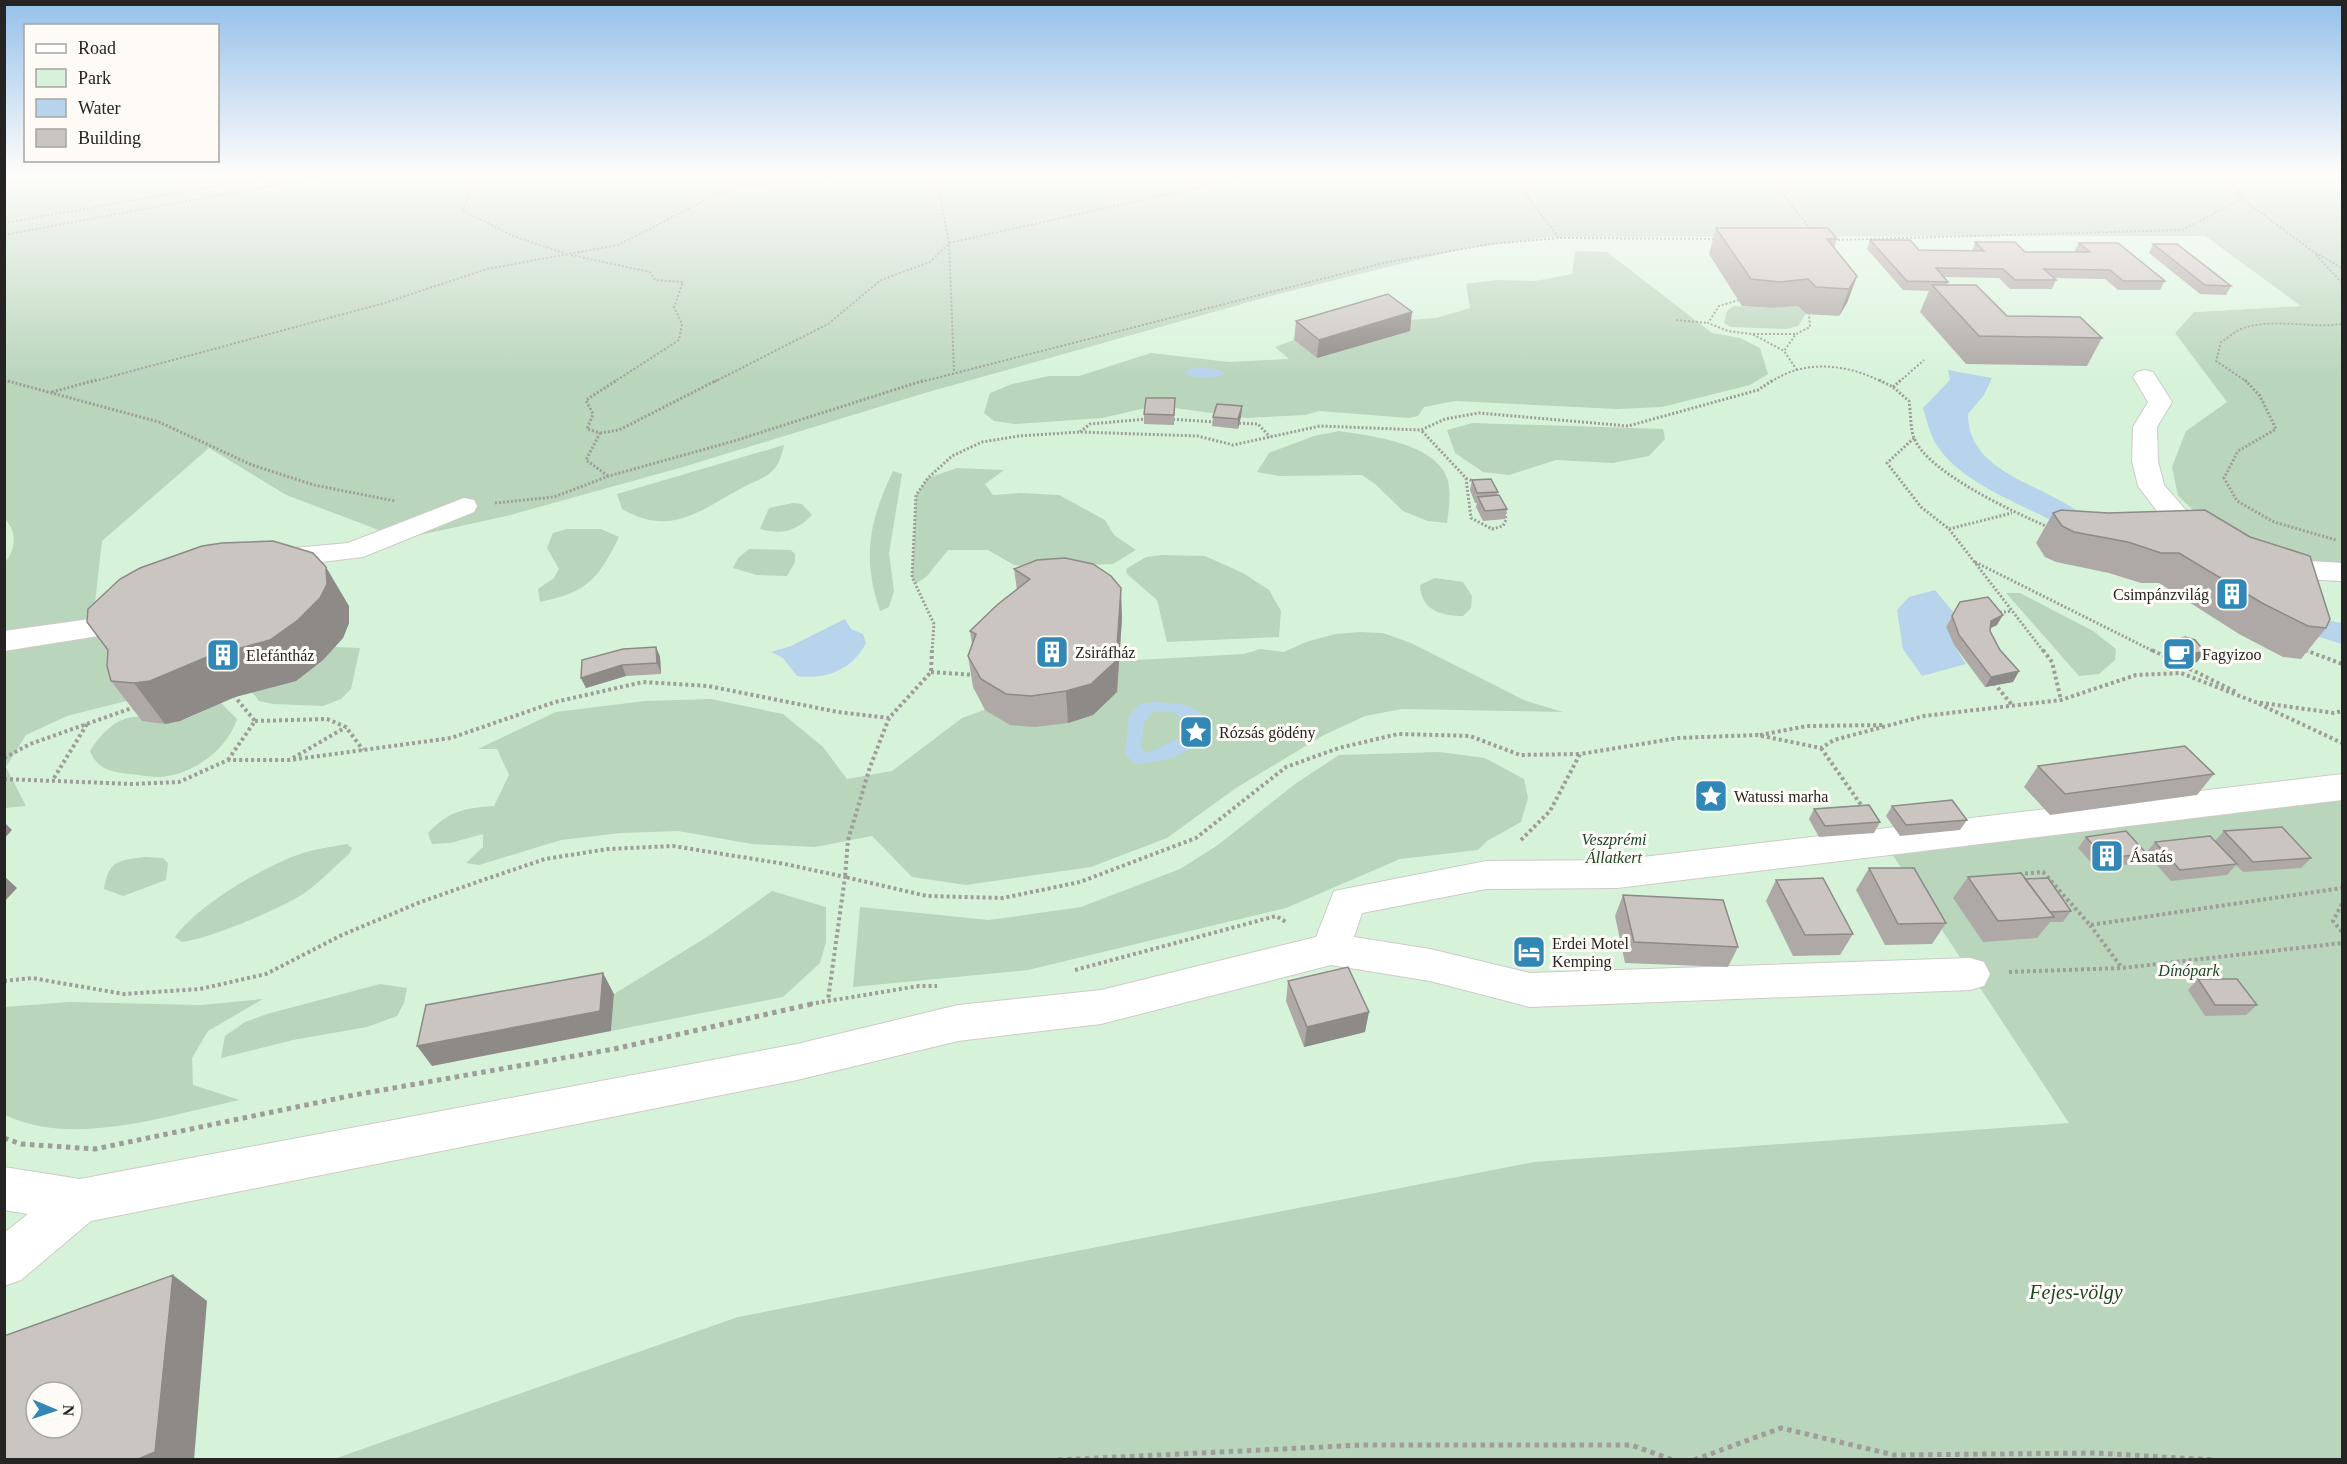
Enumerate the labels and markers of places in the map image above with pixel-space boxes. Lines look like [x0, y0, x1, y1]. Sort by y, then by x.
building icon: Csimpánzvilág [2214, 576, 2250, 612]
place label: Csimpánzvilág [2113, 586, 2209, 604]
building icon: Zsiráfház [1034, 634, 1070, 670]
cafe icon: Fagyizoo [2161, 636, 2197, 672]
building icon: Elefántház [205, 637, 241, 673]
place label: Zsiráfház [1075, 644, 1135, 661]
place label: Fagyizoo [2202, 646, 2262, 664]
place label: Elefántház [246, 647, 314, 664]
place icon: Rózsás gödény [1178, 714, 1214, 750]
place label: Rózsás gödény [1219, 724, 1315, 742]
place icon: Watussi marha [1693, 778, 1729, 814]
place label: Watussi marha [1734, 788, 1828, 805]
building icon: Ásatás [2089, 838, 2125, 874]
place label: Ásatás [2130, 847, 2173, 865]
hotel icon: Erdei Motel Kemping [1511, 934, 1547, 970]
place label: Erdei Motel Kemping [1552, 935, 1629, 971]

